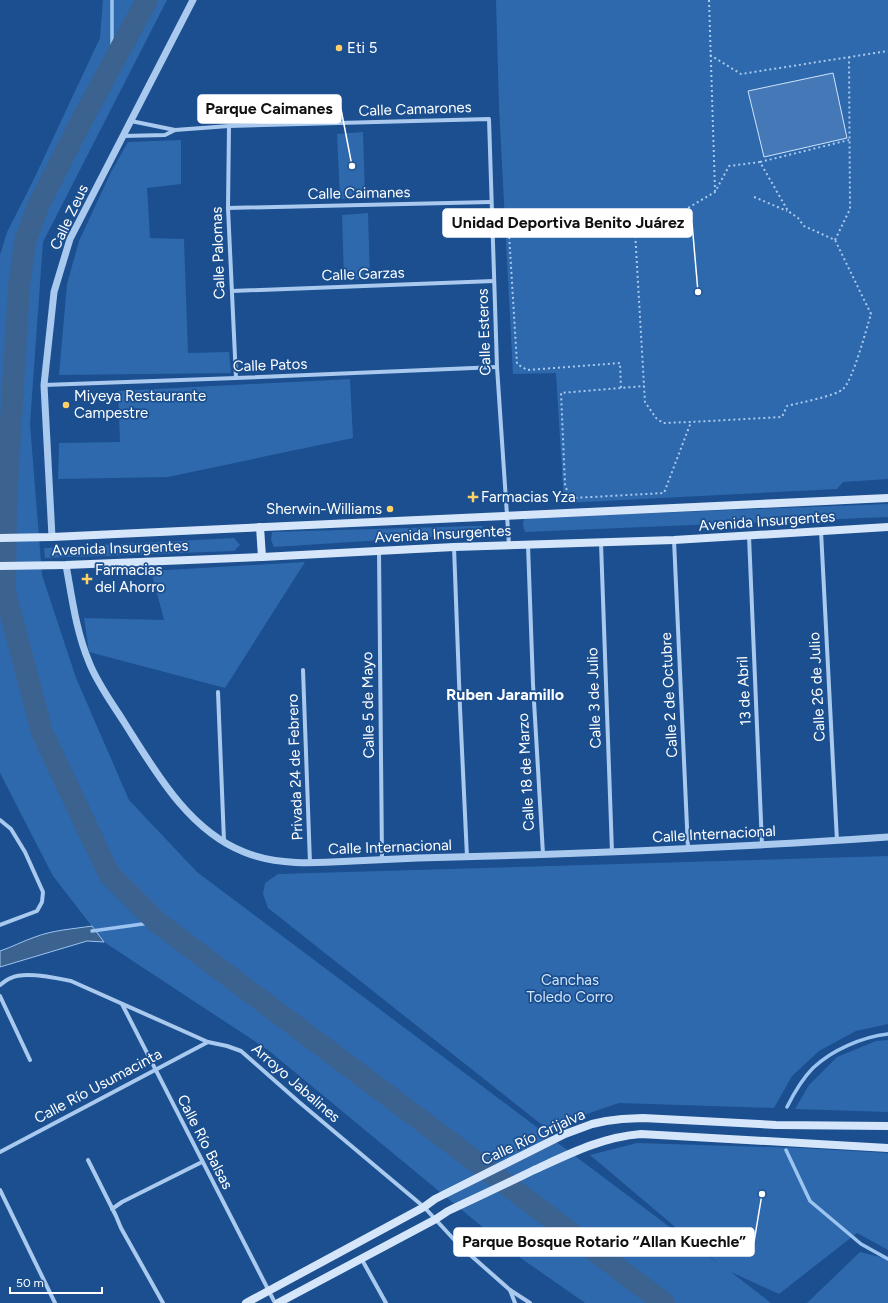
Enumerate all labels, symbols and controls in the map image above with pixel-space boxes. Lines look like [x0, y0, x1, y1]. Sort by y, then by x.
place label: Eti 5 [347, 39, 377, 57]
marker: Eti 5 [334, 43, 344, 53]
callout: Parque Caimanes [198, 95, 341, 123]
street label: Calle Camarones [358, 98, 472, 120]
text: Parque Caimanes [205, 99, 333, 118]
street label: Calle Zeus [46, 181, 92, 253]
street label: Calle Caimanes [307, 183, 411, 203]
street label: Calle Palomas [207, 206, 229, 300]
callout: Unidad Deportiva Benito Juárez [443, 209, 692, 237]
text: Unidad Deportiva Benito Juárez [452, 213, 685, 232]
street label: Calle Garzas [321, 264, 405, 284]
street label: Calle Esteros [473, 288, 495, 376]
street label: Calle Patos [232, 355, 308, 375]
place label: Miyeya Restaurante Campestre [74, 387, 206, 422]
marker: Miyeya Restaurante Campestre [61, 400, 71, 410]
place label: Farmacias Yza [481, 488, 576, 506]
marker: Farmacias Yza [468, 492, 478, 502]
place label: Sherwin-Williams [266, 500, 382, 518]
marker: Sherwin-Williams [385, 504, 395, 514]
street label: Avenida Insurgentes [698, 507, 836, 535]
street label: Avenida Insurgentes [374, 521, 512, 547]
street label: Avenida Insurgentes [51, 537, 189, 559]
place label: Farmacias del Ahorro [95, 561, 165, 596]
marker: Farmacias del Ahorro [82, 574, 92, 584]
street label: Calle 26 de Julio [805, 631, 829, 742]
street label: Calle 2 de Octubre [657, 632, 681, 758]
street label: Calle 3 de Julio [583, 647, 605, 749]
street label: Calle 5 de Mayo [358, 651, 378, 758]
street label: 13 de Abril [733, 656, 755, 726]
district label: Ruben Jaramillo [446, 685, 564, 704]
street label: Privada 24 de Febrero [283, 693, 307, 841]
street label: Calle 18 de Marzo [514, 712, 538, 832]
street label: Calle Internacional [652, 822, 776, 846]
street label: Calle Internacional [328, 836, 452, 858]
park label: Canchas Toledo Corro [526, 971, 614, 1006]
street label: Arroyo Jabalines [248, 1040, 344, 1126]
street label: Calle Río Usumacinta [31, 1045, 165, 1127]
street label: Calle Río Balsas [173, 1092, 237, 1192]
street label: Calle Río Grijalva [478, 1105, 588, 1169]
callout: Parque Bosque Rotario “Allan Kuechle” [454, 1228, 754, 1256]
text: Parque Bosque Rotario “Allan Kuechle” [462, 1232, 746, 1251]
scale bar [10, 1269, 102, 1295]
text: 50 m [16, 1276, 44, 1290]

